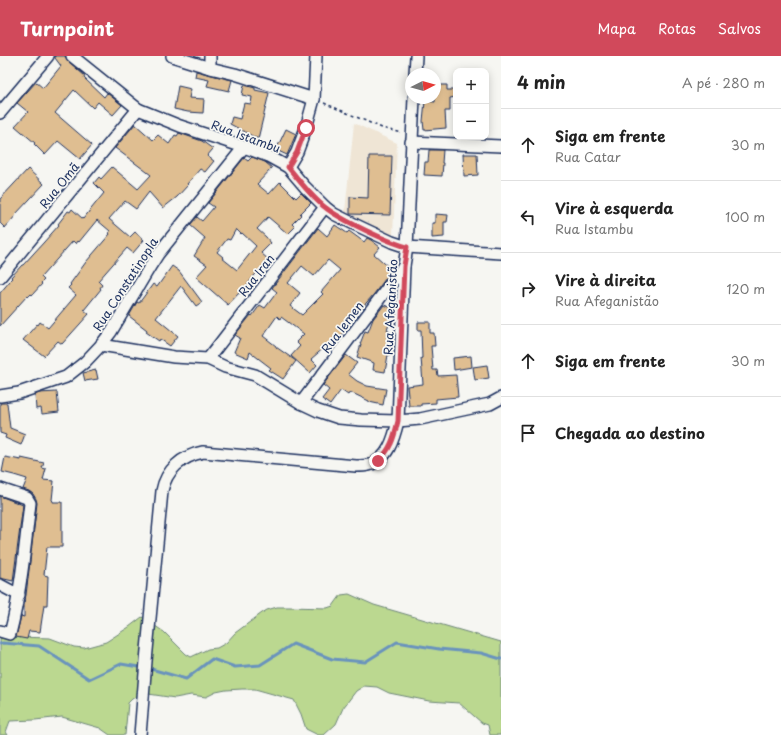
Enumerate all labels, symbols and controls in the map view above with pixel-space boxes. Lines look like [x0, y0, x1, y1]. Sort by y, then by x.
text: Turnpoint [20, 14, 114, 42]
text: Mapa [597, 18, 636, 39]
text: Rotas [658, 18, 696, 39]
text: Salvos [718, 18, 761, 39]
north arrow [405, 68, 441, 104]
map controls [453, 68, 489, 140]
button: + [453, 68, 489, 104]
text: 4 min [517, 69, 565, 95]
text: A pé · 280 m [682, 73, 765, 92]
button: − [453, 104, 489, 140]
street label: Rua Istambu [209, 115, 283, 157]
route start [297, 119, 315, 137]
text: Siga em frente [555, 124, 665, 147]
icon: ahead [517, 134, 539, 156]
text: 30 m [731, 135, 765, 154]
text: Rua Catar [555, 147, 621, 166]
street label: Rua Omã [35, 158, 83, 212]
text: Vire à esquerda [555, 196, 674, 219]
icon: left [517, 206, 539, 228]
text: 100 m [725, 207, 765, 226]
text: Rua Istambu [555, 219, 633, 238]
street label: Rua Constatinopla [88, 233, 162, 334]
street label: Rua Iran [234, 250, 278, 300]
street label: Rua Afeganistão [378, 258, 402, 355]
text: Vire à direita [555, 268, 656, 291]
icon: right [517, 278, 539, 300]
text: 120 m [726, 279, 765, 298]
text: Rua Afeganistão [555, 291, 659, 310]
street label: Rua Iemen [317, 297, 367, 357]
text: Siga em frente [555, 349, 665, 372]
icon: ahead [517, 350, 539, 372]
text: 30 m [731, 351, 765, 370]
text: Chegada ao destino [555, 421, 705, 444]
icon: arrive [517, 422, 539, 444]
route end [369, 452, 387, 470]

